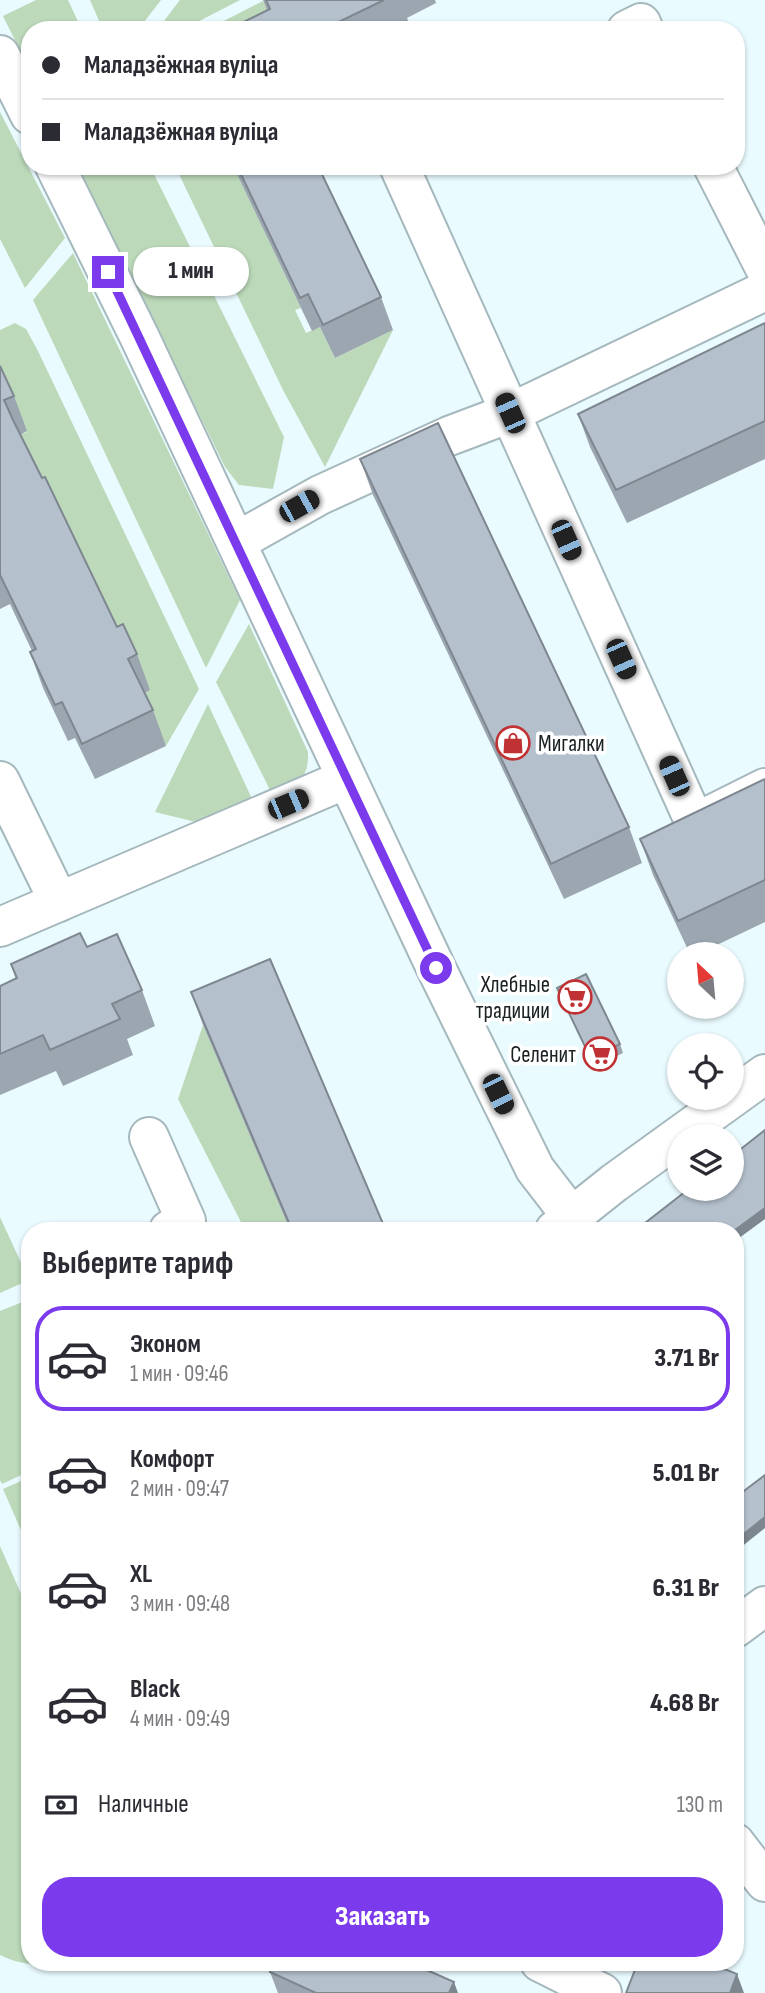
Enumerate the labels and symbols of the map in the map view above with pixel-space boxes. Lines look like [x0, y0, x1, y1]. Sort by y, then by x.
callout: 1 мин [132, 247, 248, 296]
route end [92, 256, 124, 288]
car [492, 390, 529, 436]
car [276, 487, 323, 525]
car [548, 517, 585, 563]
car [603, 636, 640, 682]
shop icon: Мигалки [494, 724, 532, 762]
place label: Мигалки [538, 730, 605, 758]
car [656, 753, 693, 799]
car [265, 786, 312, 822]
north arrow [667, 942, 744, 1018]
route start [420, 952, 452, 984]
place label: Хлебные традиции [476, 971, 550, 1025]
supermarket icon: Хлебные традиции [556, 978, 594, 1016]
supermarket icon: Селенит [581, 1035, 619, 1073]
place label: Селенит [510, 1041, 576, 1069]
car [480, 1071, 517, 1117]

